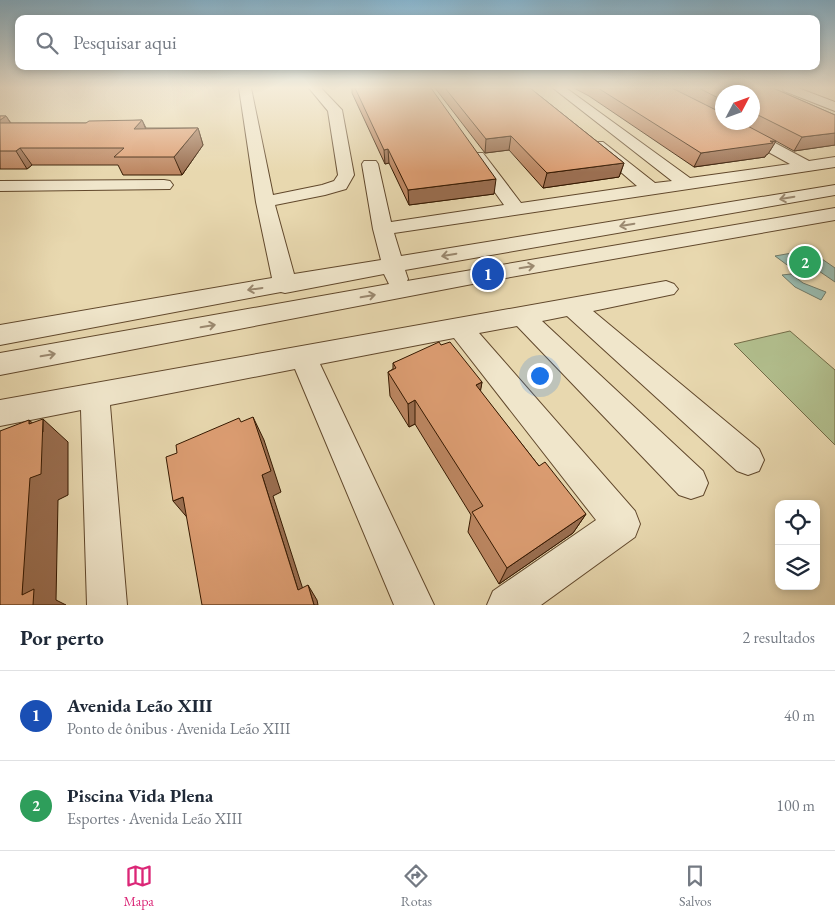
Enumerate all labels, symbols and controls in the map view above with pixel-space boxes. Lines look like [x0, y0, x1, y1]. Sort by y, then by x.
search box [15, 15, 820, 70]
icon: search [33, 29, 61, 57]
text: Pesquisar aqui [73, 30, 177, 55]
north arrow [715, 85, 760, 130]
one-way arrow [779, 194, 795, 204]
one-way arrow [619, 221, 635, 231]
pin: 2 [789, 243, 821, 281]
one-way arrow [442, 251, 458, 261]
pin: 1 [472, 255, 504, 293]
one-way arrow [519, 261, 535, 271]
one-way arrow [247, 284, 263, 294]
one-way arrow [359, 291, 375, 301]
one-way arrow [199, 320, 215, 330]
one-way arrow [40, 350, 56, 360]
your location [527, 363, 553, 389]
map controls [775, 500, 820, 590]
button: locate [775, 500, 820, 545]
button: layers [775, 545, 820, 590]
text: Por perto [20, 624, 104, 651]
text: 2 resultados [743, 627, 815, 648]
text: Avenida Leão XIII [67, 693, 212, 718]
text: 1 [32, 705, 40, 726]
text: 40 m [784, 705, 815, 726]
text: Ponto de ônibus · Avenida Leão XIII [67, 718, 290, 739]
text: Piscina Vida Plena [67, 783, 213, 808]
text: 2 [32, 795, 40, 816]
text: 100 m [776, 795, 815, 816]
text: Esportes · Avenida Leão XIII [67, 808, 242, 829]
tab: Mapa [123, 862, 154, 910]
tab: Rotas [401, 862, 432, 910]
tab: Salvos [679, 862, 712, 910]

